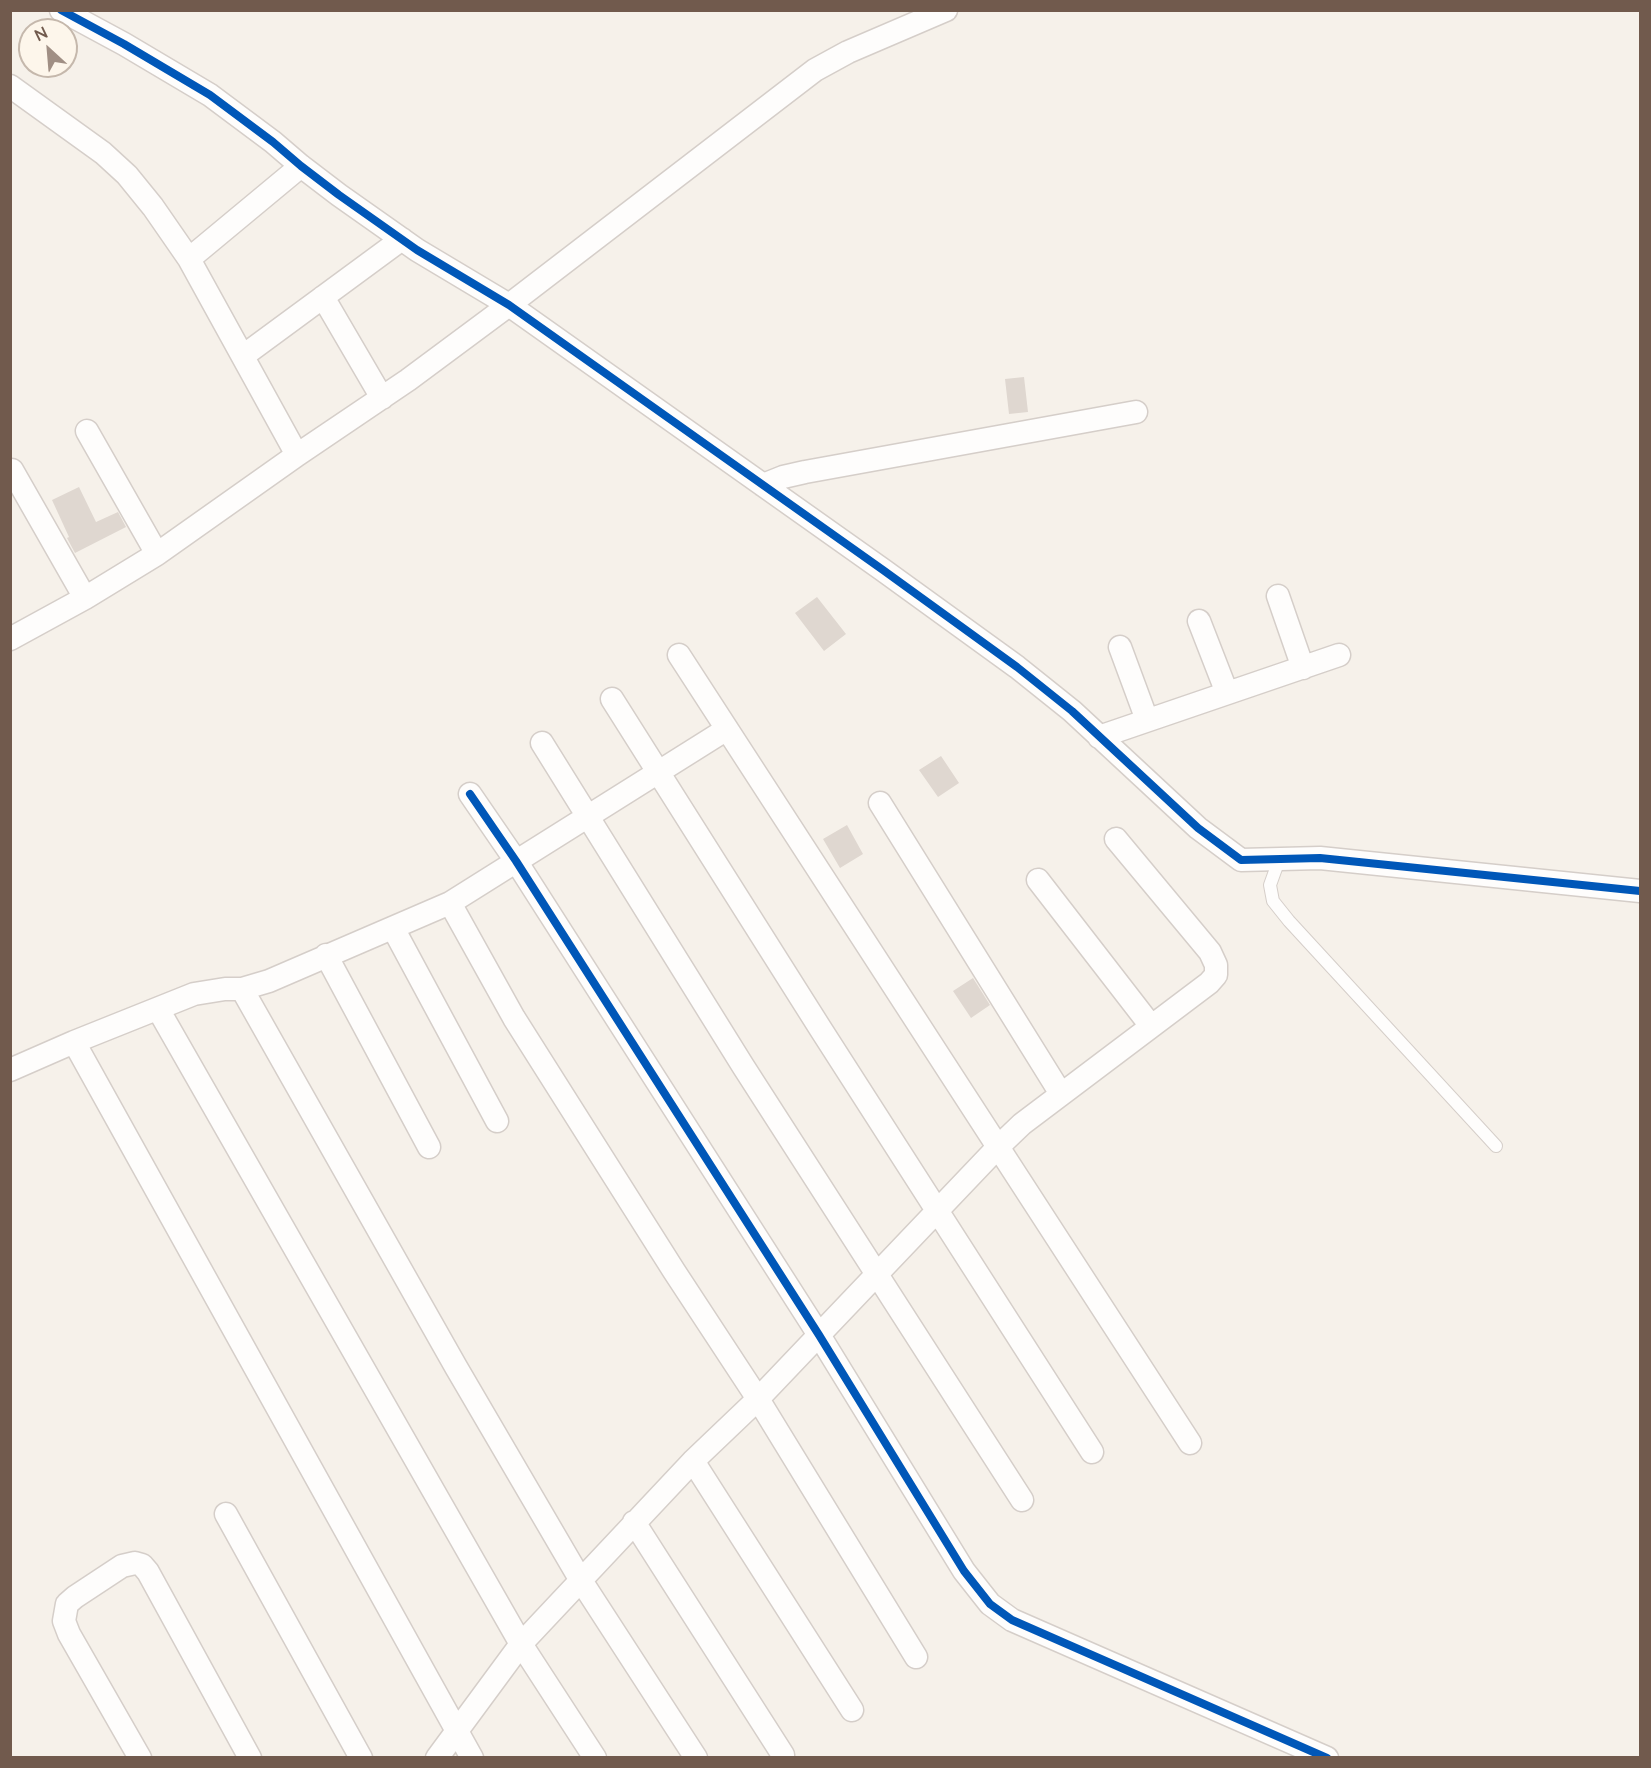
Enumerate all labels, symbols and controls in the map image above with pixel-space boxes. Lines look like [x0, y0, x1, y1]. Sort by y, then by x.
north arrow [18, 18, 78, 78]
text: N [31, 22, 50, 44]

